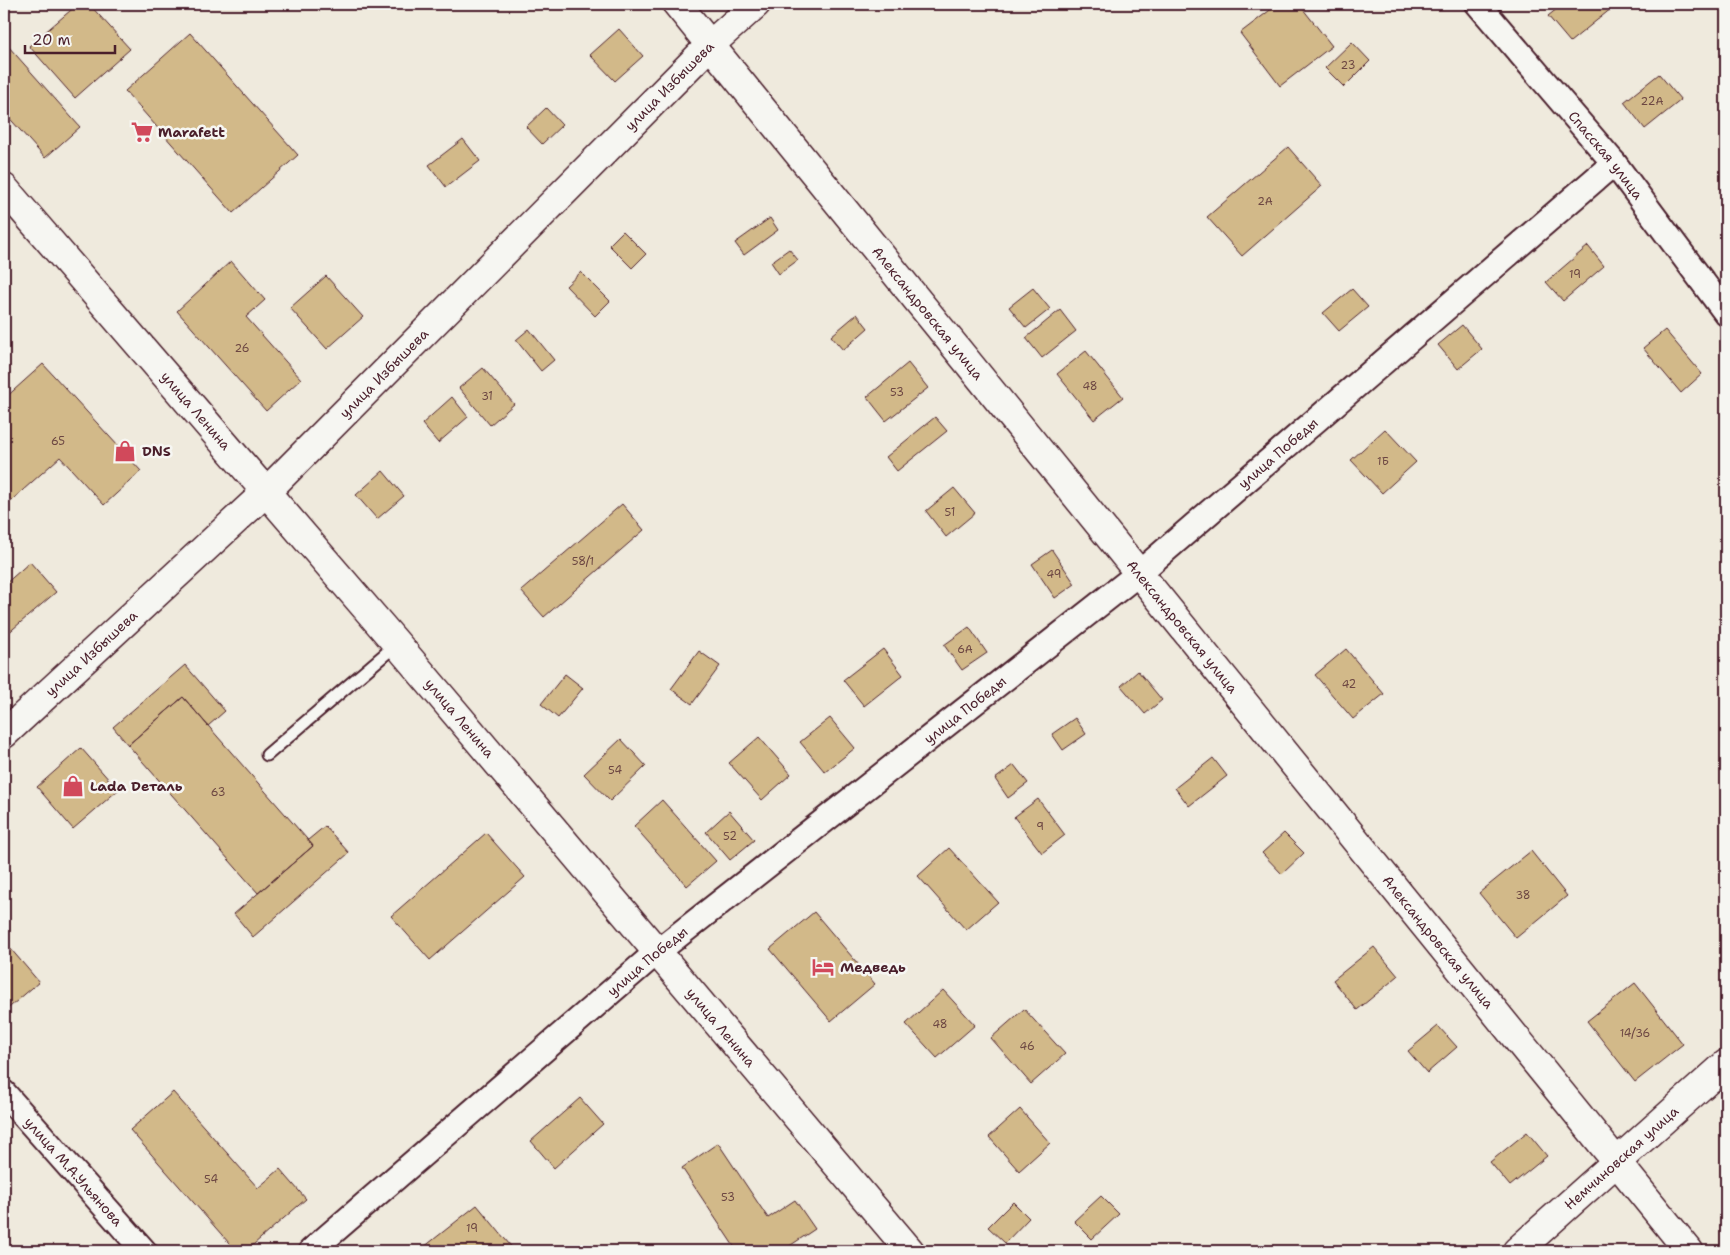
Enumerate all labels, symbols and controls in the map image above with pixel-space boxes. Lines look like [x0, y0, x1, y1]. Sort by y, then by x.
scale bar [25, 22, 115, 54]
text: 20 m [32, 30, 71, 50]
street label: улица Избышева [621, 37, 718, 134]
house number: 23 [1341, 58, 1355, 73]
house number: 22А [1641, 94, 1663, 109]
street label: Спасская улица [1564, 107, 1647, 203]
supermarket icon: Marafett [129, 119, 155, 145]
place label: Marafett [158, 123, 225, 141]
house number: 2А [1257, 194, 1273, 209]
street label: Александровская улица [868, 243, 988, 384]
house number: 19 [1569, 267, 1581, 282]
street label: улица Избышева [336, 325, 432, 422]
house number: 26 [235, 341, 249, 356]
street label: улица Ленина [157, 368, 235, 454]
house number: 48 [1082, 379, 1098, 394]
house number: 53 [890, 385, 904, 400]
house number: 31 [481, 389, 493, 404]
street label: улица Победы [1234, 414, 1322, 492]
house number: 65 [51, 434, 65, 449]
shop icon: DNS [112, 438, 138, 464]
place label: DNS [142, 442, 171, 460]
house number: 1Б [1377, 454, 1389, 469]
house number: 51 [945, 505, 955, 520]
house number: 58/1 [572, 554, 594, 569]
street label: Александровская улица [1123, 556, 1242, 697]
house number: 49 [1047, 567, 1061, 582]
street label: улица Избышева [42, 606, 141, 700]
house number: 6А [957, 642, 973, 657]
street label: улица Победы [920, 672, 1010, 748]
street label: улица Ленина [421, 675, 498, 762]
house number: 42 [1342, 677, 1356, 692]
house number: 54 [608, 763, 622, 778]
shop icon: Lada Dеталь [60, 773, 86, 799]
place label: Lada Dеталь [90, 777, 183, 795]
house number: 63 [211, 785, 225, 800]
house number: 9 [1036, 819, 1044, 834]
house number: 52 [723, 829, 737, 844]
street label: Александровская улица [1379, 872, 1498, 1013]
house number: 38 [1515, 888, 1531, 903]
street label: улица Победы [603, 922, 691, 1000]
hotel icon: Медведь [810, 954, 836, 980]
place label: Медведь [840, 958, 906, 976]
street label: улица Ленина [682, 984, 760, 1071]
house number: 48 [932, 1017, 948, 1032]
house number: 14/36 [1620, 1026, 1650, 1041]
house number: 46 [1019, 1039, 1035, 1054]
street label: Немчиновская улица [1561, 1102, 1682, 1213]
street label: улица М.А.Ульянова [20, 1113, 127, 1230]
house number: 54 [204, 1172, 218, 1187]
house number: 53 [721, 1190, 735, 1205]
house number: 19 [466, 1221, 478, 1236]

